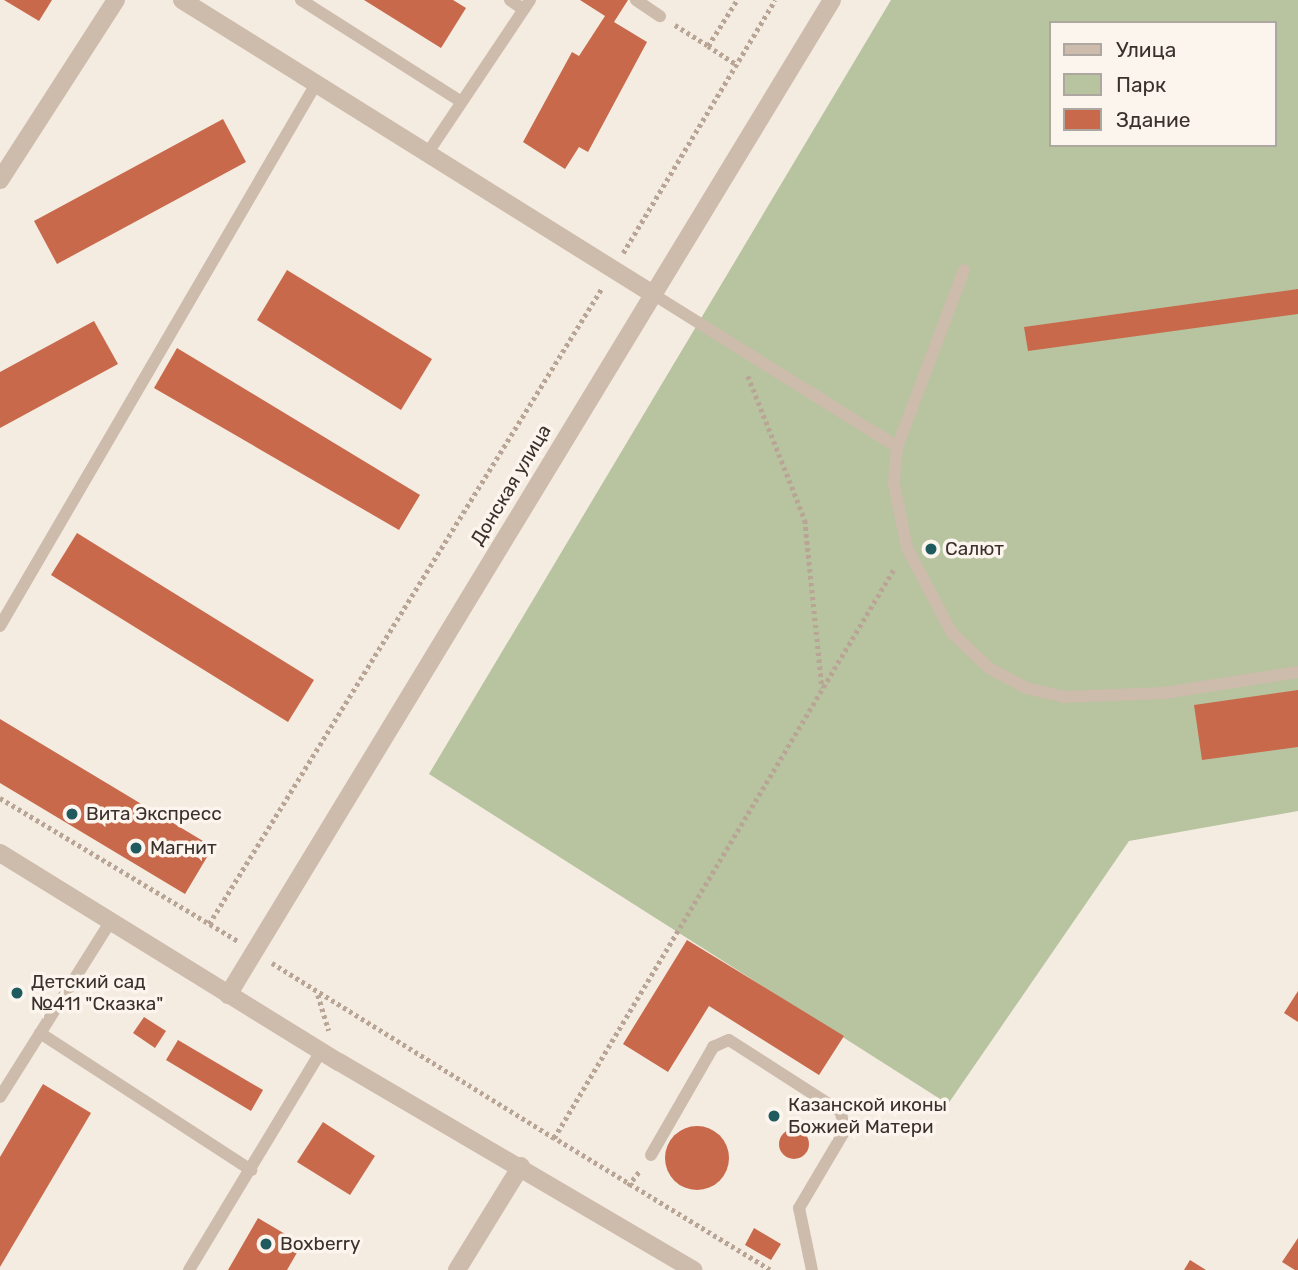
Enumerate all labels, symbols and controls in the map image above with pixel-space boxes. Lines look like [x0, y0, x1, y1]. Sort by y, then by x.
legend [1050, 21, 1277, 147]
text: Улица [1116, 37, 1176, 62]
text: Парк [1116, 72, 1166, 97]
text: Здание [1116, 107, 1191, 132]
street label: Донская улица [466, 421, 556, 549]
place label: Салют [945, 538, 1004, 560]
marker: Салют [923, 541, 939, 557]
place label: Вита Экспресс [86, 803, 222, 825]
marker: Вита Экспресс [64, 806, 80, 822]
place label: Магнит [150, 837, 217, 859]
marker: Магнит [128, 840, 144, 856]
place label: Детский сад №411 "Сказка" [31, 971, 163, 1015]
marker: Детский сад №411 "Сказка" [9, 985, 25, 1001]
place label: Казанской иконы Божией Матери [788, 1094, 947, 1138]
marker: Казанской иконы Божией Матери [766, 1108, 782, 1124]
place label: Boxberry [280, 1233, 360, 1255]
marker: Boxberry [258, 1236, 274, 1252]

